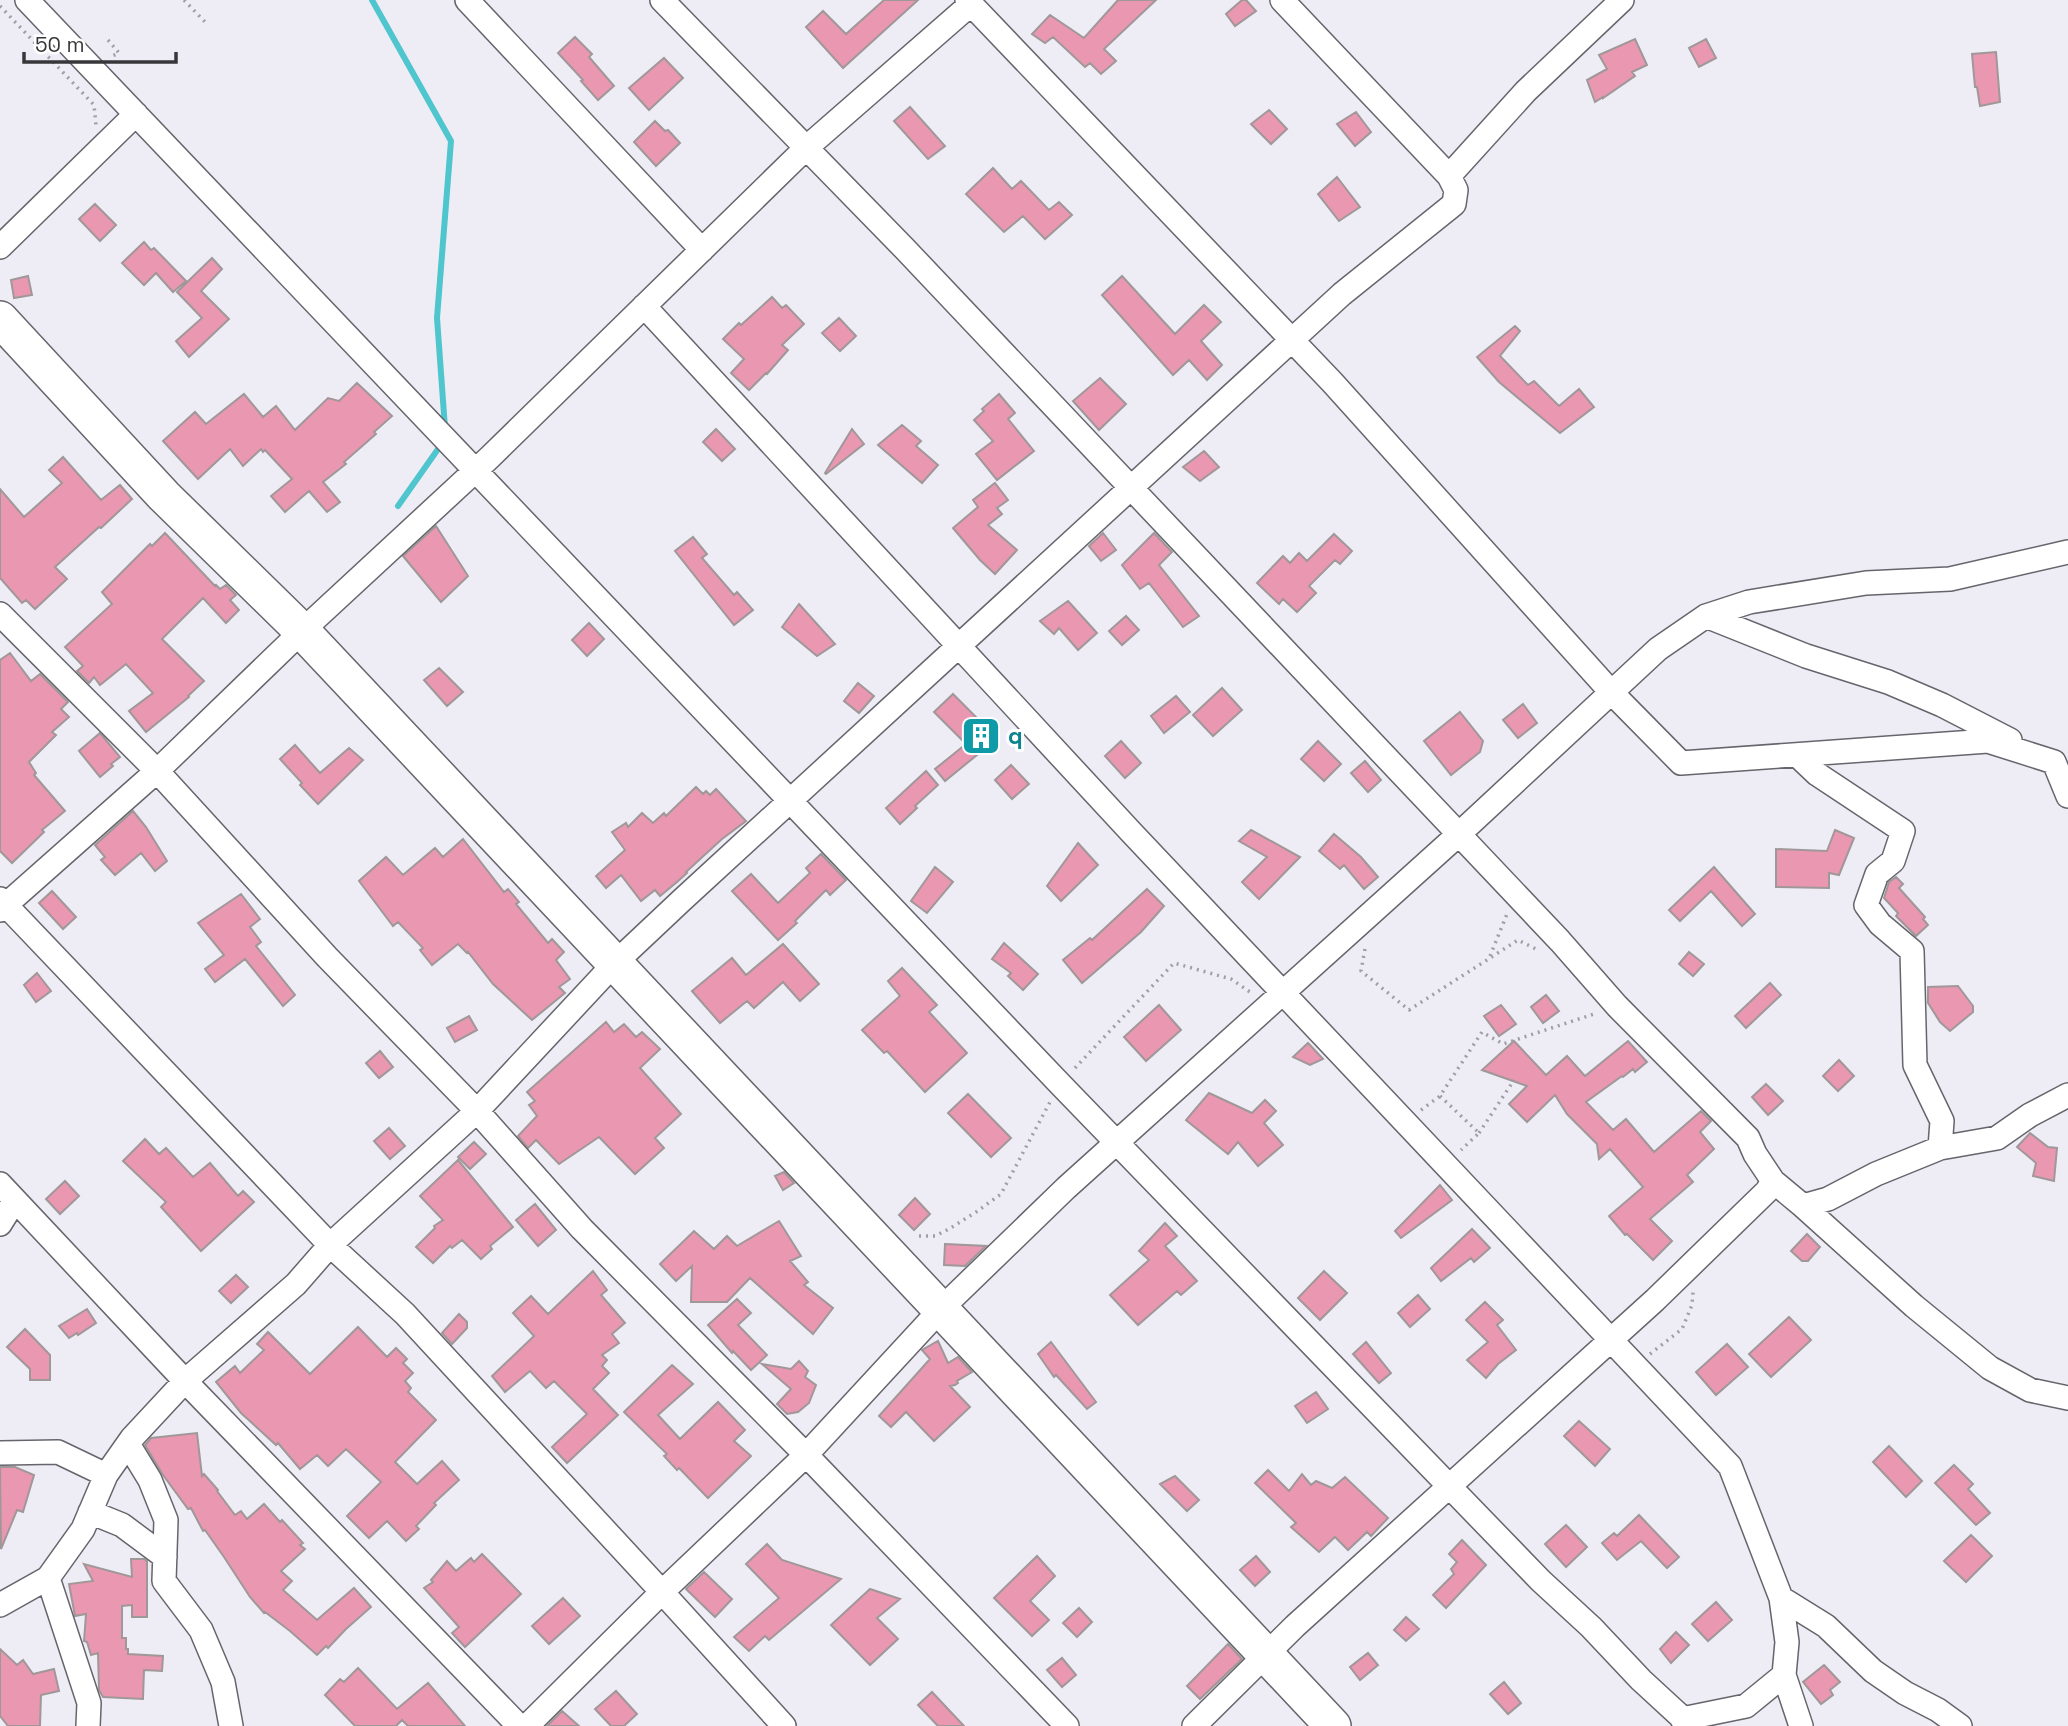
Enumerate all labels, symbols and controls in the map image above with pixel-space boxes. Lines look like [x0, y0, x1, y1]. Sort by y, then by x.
scale bar [24, 21, 177, 65]
text: 50 m [35, 31, 85, 58]
building icon: q [960, 715, 1002, 757]
place label: q [1008, 721, 1023, 751]

